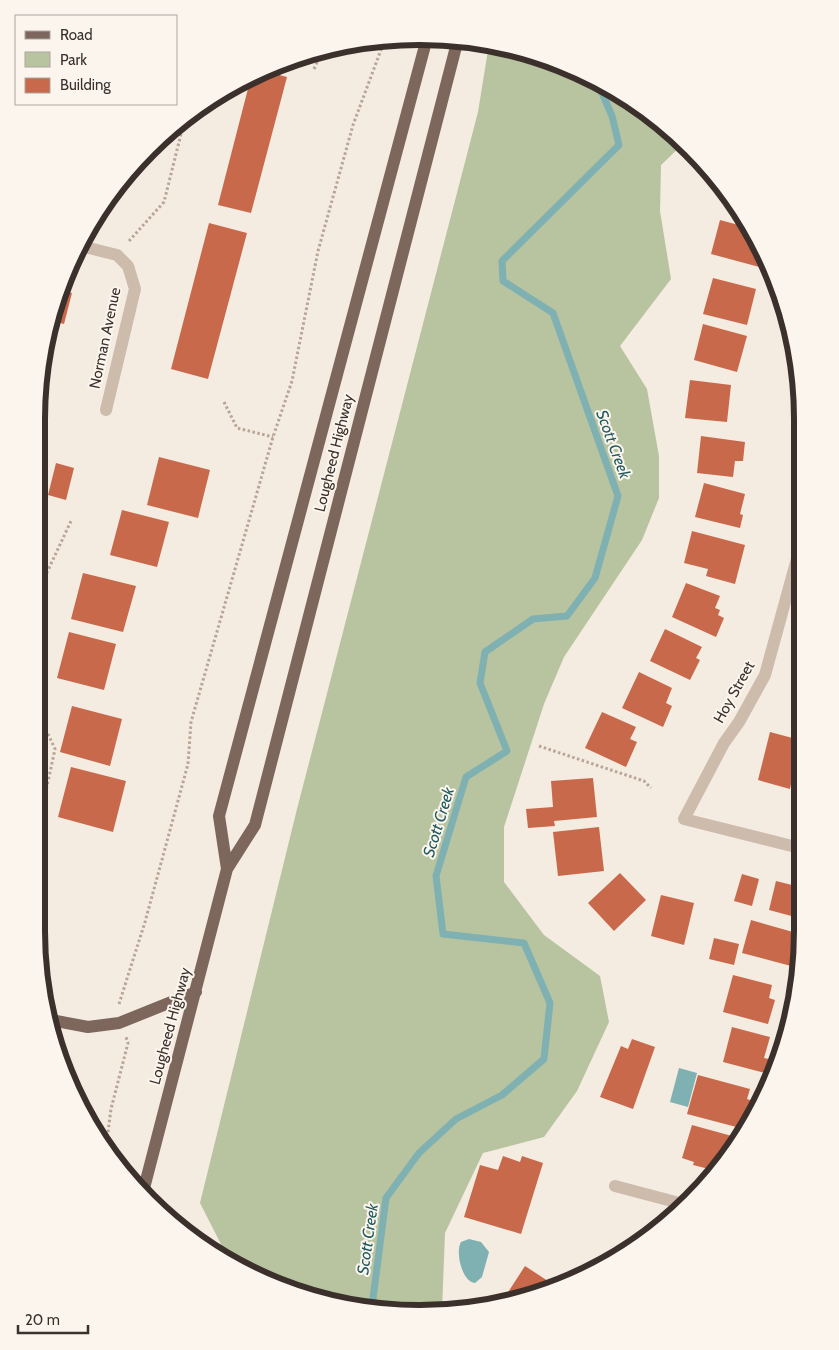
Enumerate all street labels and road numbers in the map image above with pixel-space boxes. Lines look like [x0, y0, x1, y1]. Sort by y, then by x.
street label: Norman Avenue [85, 285, 125, 390]
street label: Lougheed Highway [311, 392, 357, 514]
street label: Hoy Street [710, 658, 758, 726]
street label: Lougheed Highway [146, 965, 194, 1087]

